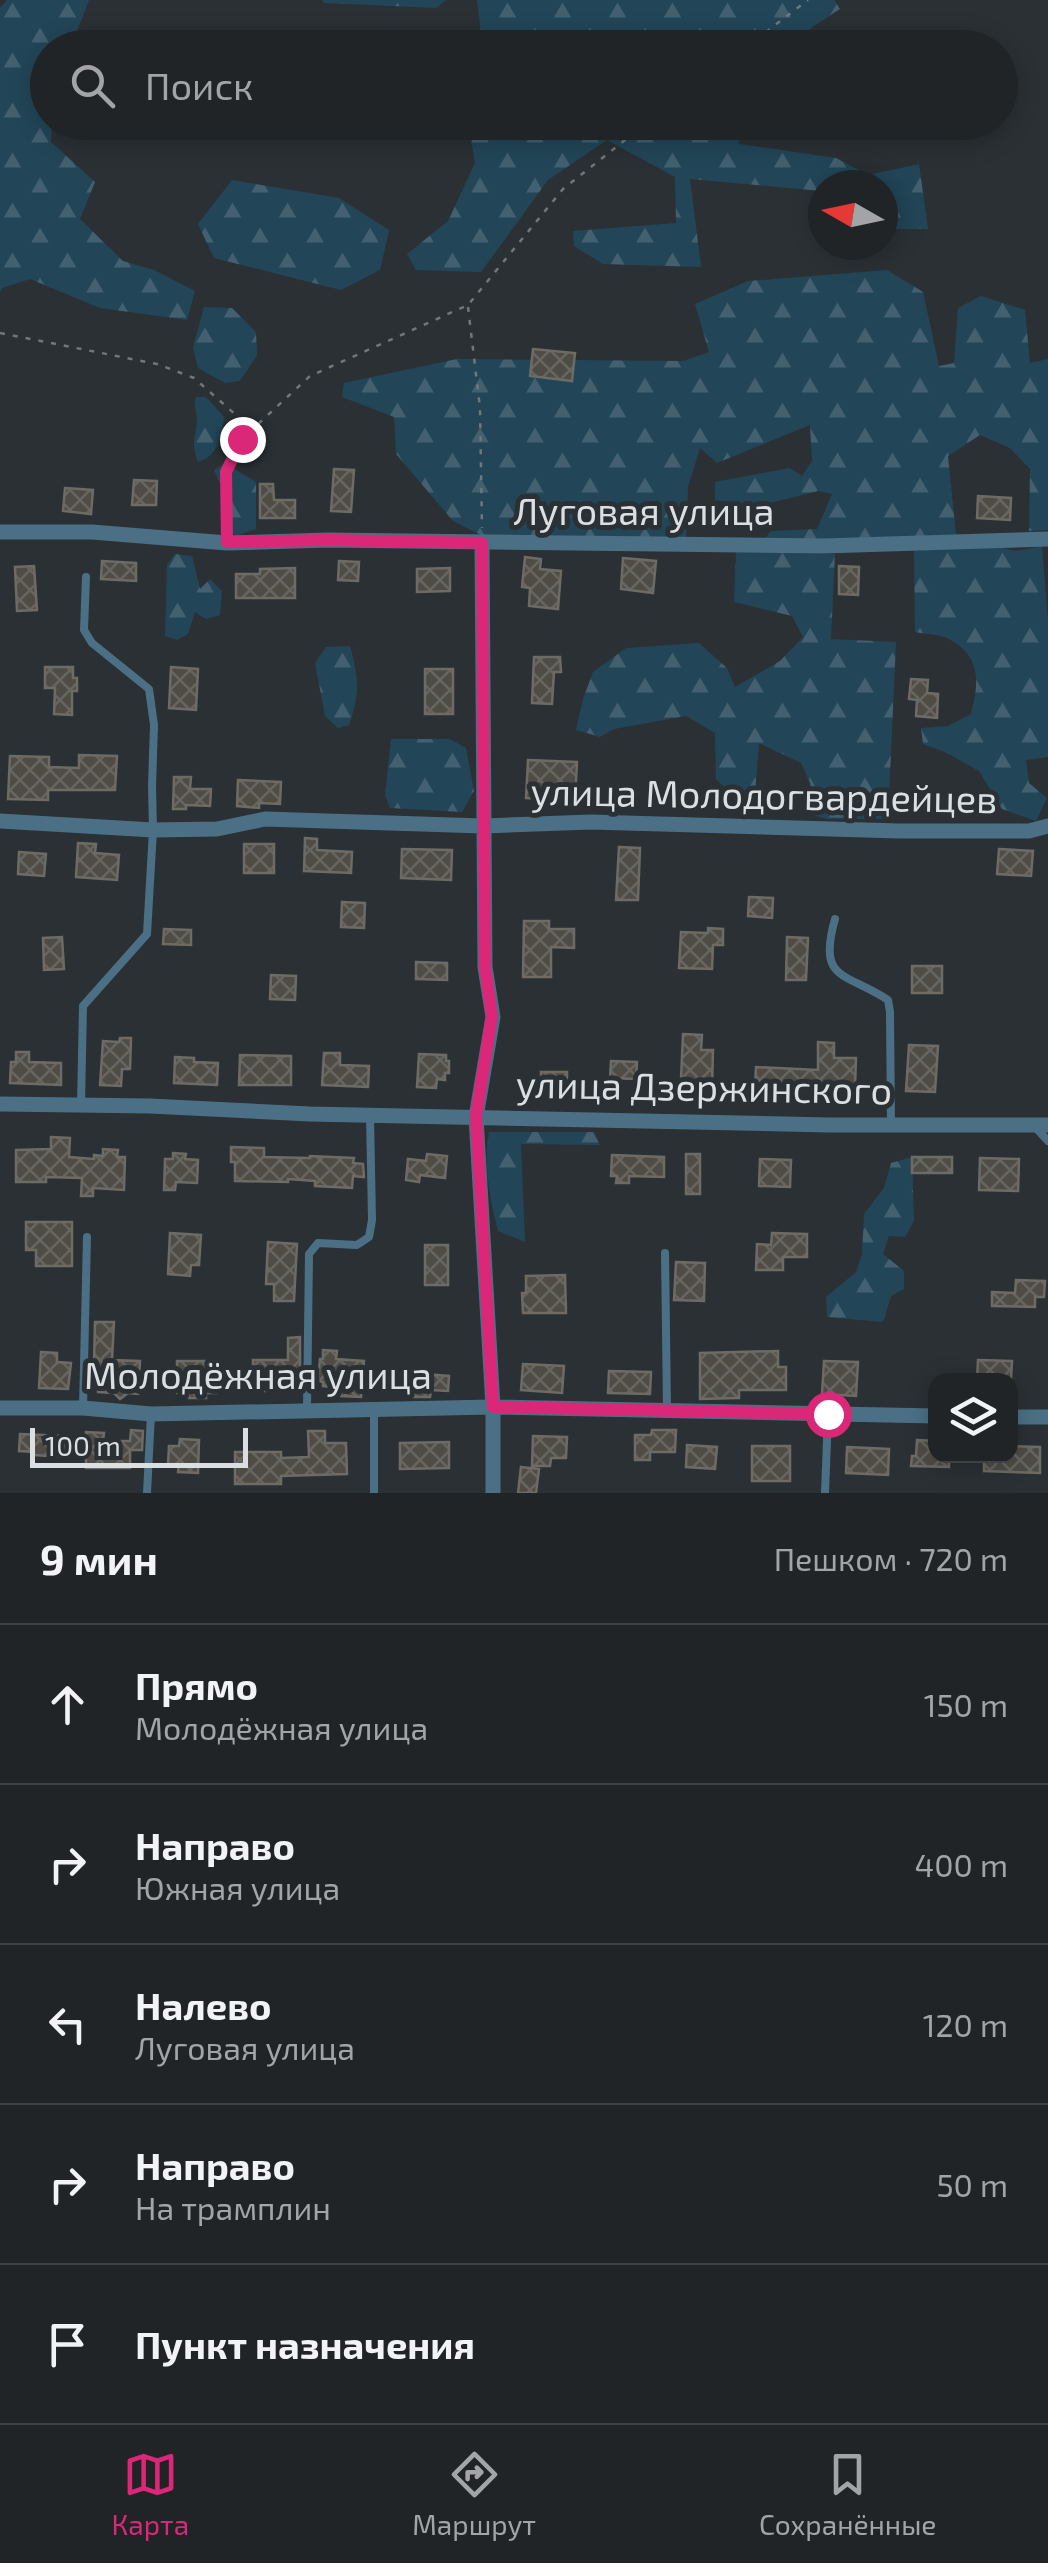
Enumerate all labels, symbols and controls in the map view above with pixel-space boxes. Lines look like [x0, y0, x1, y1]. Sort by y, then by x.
search box [30, 30, 1018, 140]
icon: search [65, 58, 120, 113]
text: Поиск [145, 62, 254, 108]
north arrow [808, 170, 898, 260]
route end [220, 417, 266, 463]
street label: Луговая улица [513, 487, 775, 533]
street label: улица Молодогвардейцев [530, 767, 998, 821]
street label: улица Дзержинского [515, 1060, 893, 1112]
street label: Молодёжная улица [84, 1351, 432, 1397]
map controls [928, 1373, 1018, 1463]
button: layers [928, 1373, 1018, 1463]
route start [806, 1392, 852, 1438]
scale bar [30, 1423, 248, 1468]
text: 100 m [45, 1428, 121, 1462]
text: 9 мин [40, 1533, 158, 1583]
text: Пешком · 720 m [774, 1539, 1008, 1577]
text: Прямо [135, 1662, 258, 1708]
icon: ahead [40, 1677, 95, 1732]
text: 150 m [924, 1685, 1008, 1723]
text: Молодёжная улица [135, 1708, 428, 1746]
text: Направо [135, 1822, 295, 1868]
icon: right [40, 1837, 95, 1892]
text: 400 m [915, 1845, 1008, 1883]
text: Южная улица [135, 1868, 340, 1906]
text: Налево [135, 1982, 271, 2028]
icon: left [40, 1997, 95, 2052]
text: 120 m [923, 2005, 1008, 2043]
text: Луговая улица [135, 2028, 355, 2066]
text: Направо [135, 2142, 295, 2188]
icon: right [40, 2157, 95, 2212]
text: 50 m [936, 2165, 1008, 2203]
text: На трамплин [135, 2188, 331, 2226]
icon: arrive [40, 2317, 95, 2372]
text: Пункт назначения [135, 2321, 475, 2367]
tab: Карта [112, 2447, 189, 2541]
tab: Маршрут [412, 2447, 536, 2541]
tab: Сохранённые [759, 2447, 936, 2541]

